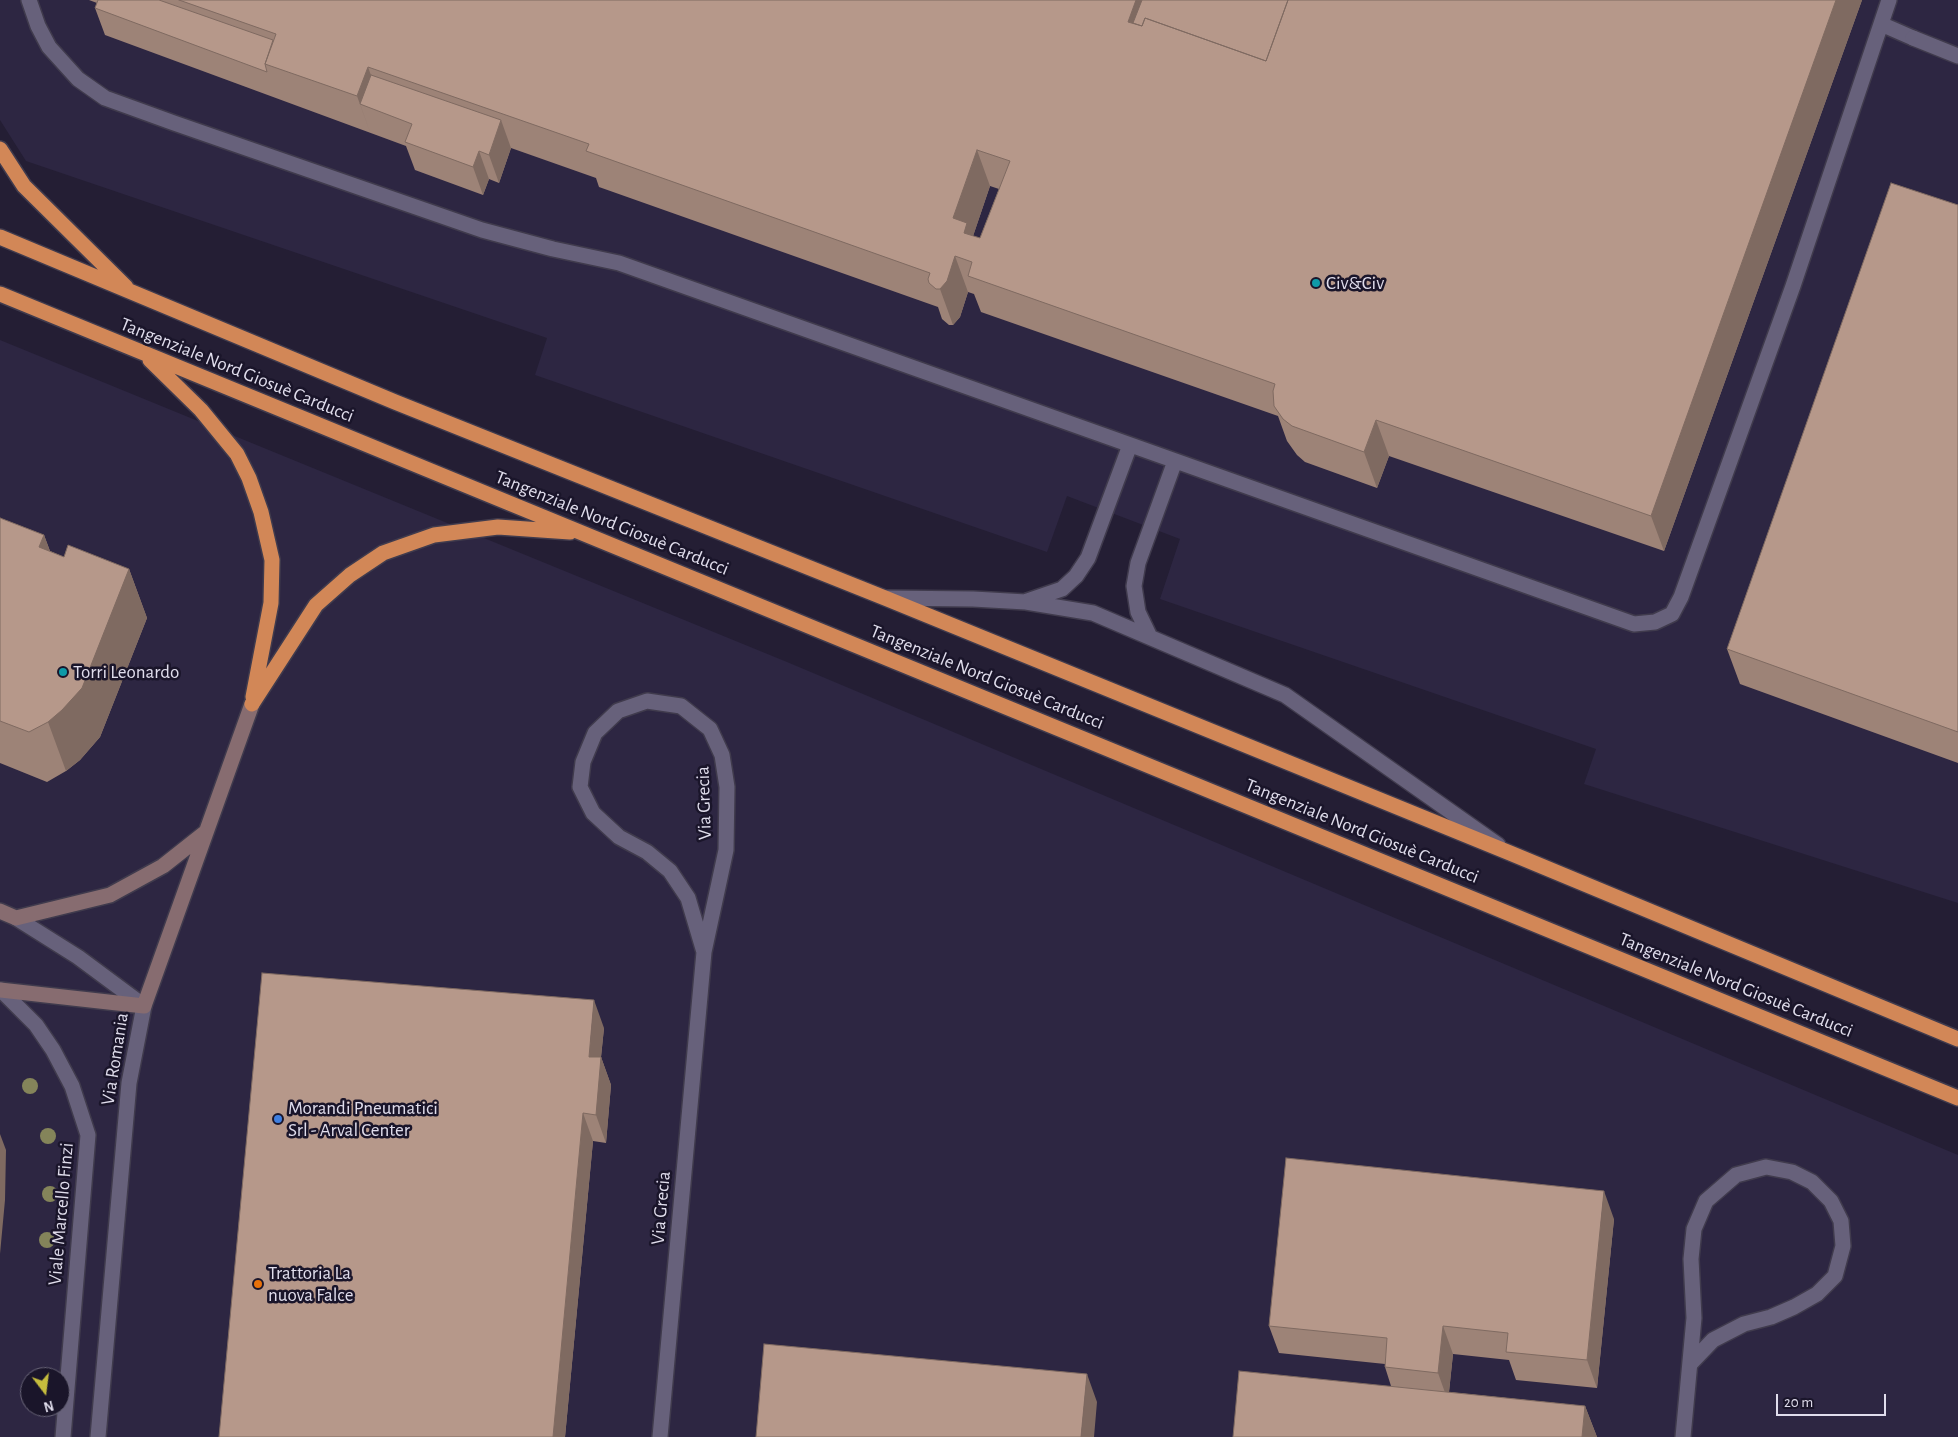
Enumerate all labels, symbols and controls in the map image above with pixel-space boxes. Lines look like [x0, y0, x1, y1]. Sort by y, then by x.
place label: Civ&Civ [1326, 272, 1384, 294]
marker: Civ&Civ [1310, 277, 1322, 289]
street label: Tangenziale Nord Giosuè Carducci [117, 313, 357, 427]
street label: Tangenziale Nord Giosuè Carducci [492, 466, 732, 580]
street label: Tangenziale Nord Giosuè Carducci [867, 620, 1107, 734]
place label: Torri Leonardo [73, 661, 179, 683]
marker: Torri Leonardo [57, 666, 69, 678]
street label: Via Grecia [691, 766, 717, 840]
street label: Tangenziale Nord Giosuè Carducci [1242, 774, 1482, 888]
street label: Tangenziale Nord Giosuè Carducci [1616, 928, 1856, 1042]
street label: Via Romania [96, 1011, 134, 1107]
place label: Morandi Pneumatici Srl - Arval Center [288, 1097, 438, 1141]
marker: Morandi Pneumatici Srl - Arval Center [272, 1113, 284, 1125]
street label: Viale Marcello Finzi [43, 1142, 79, 1286]
street label: Via Grecia [646, 1170, 676, 1246]
place label: Trattoria La nuova Falce [268, 1262, 353, 1306]
marker: Trattoria La nuova Falce [252, 1278, 264, 1290]
north arrow [20, 1367, 70, 1417]
scale bar [1778, 1384, 1888, 1416]
text: 20 m [1784, 1395, 1813, 1410]
text: N [42, 1397, 55, 1414]

